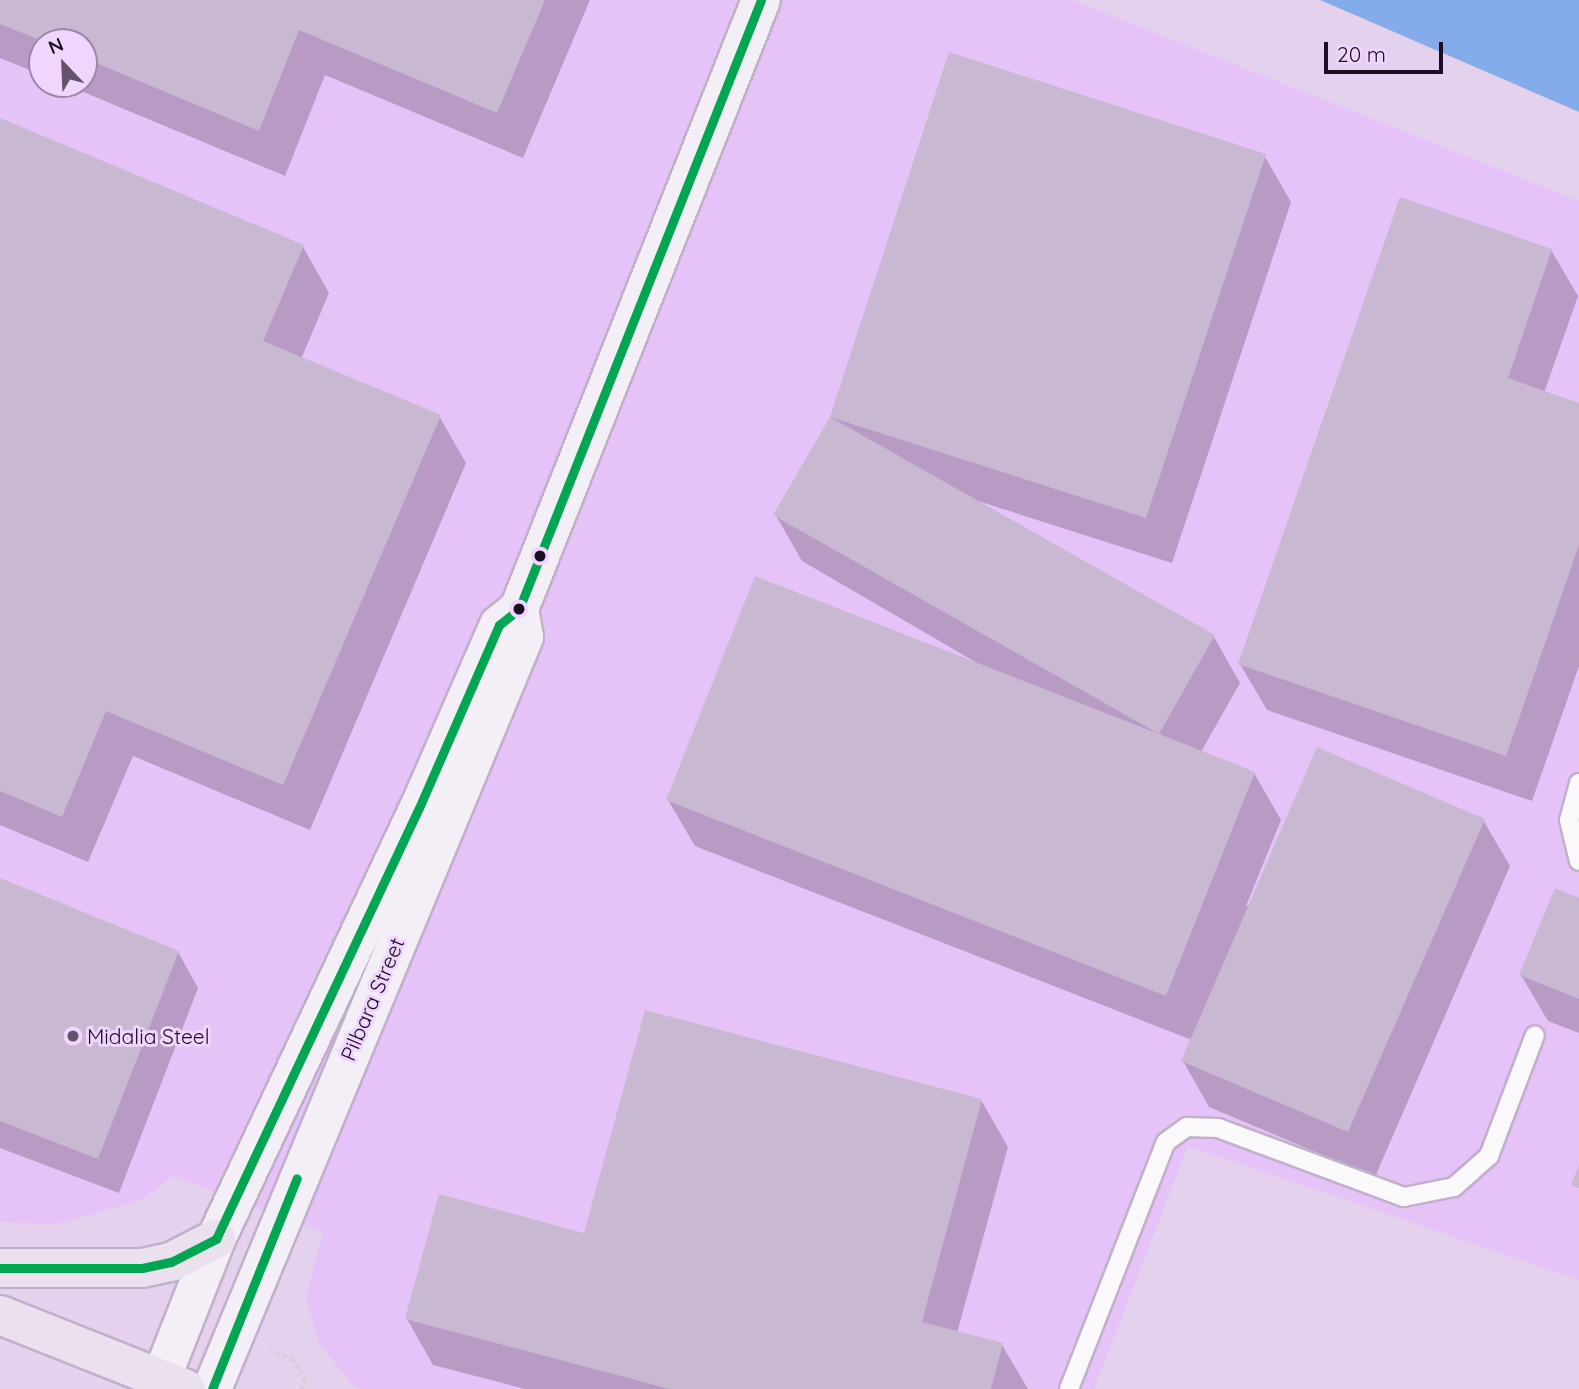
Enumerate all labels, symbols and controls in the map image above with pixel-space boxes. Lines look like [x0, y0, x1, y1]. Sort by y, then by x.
north arrow [28, 28, 98, 98]
scale bar [1327, 28, 1446, 72]
text: N [44, 32, 67, 59]
text: 20 m [1337, 41, 1386, 67]
unlabelled marker [533, 549, 547, 563]
unlabelled marker [512, 602, 526, 616]
street label: Pilbara Street [335, 934, 409, 1064]
place label: Midalia Steel [87, 1023, 209, 1049]
marker: Midalia Steel [65, 1028, 81, 1044]

